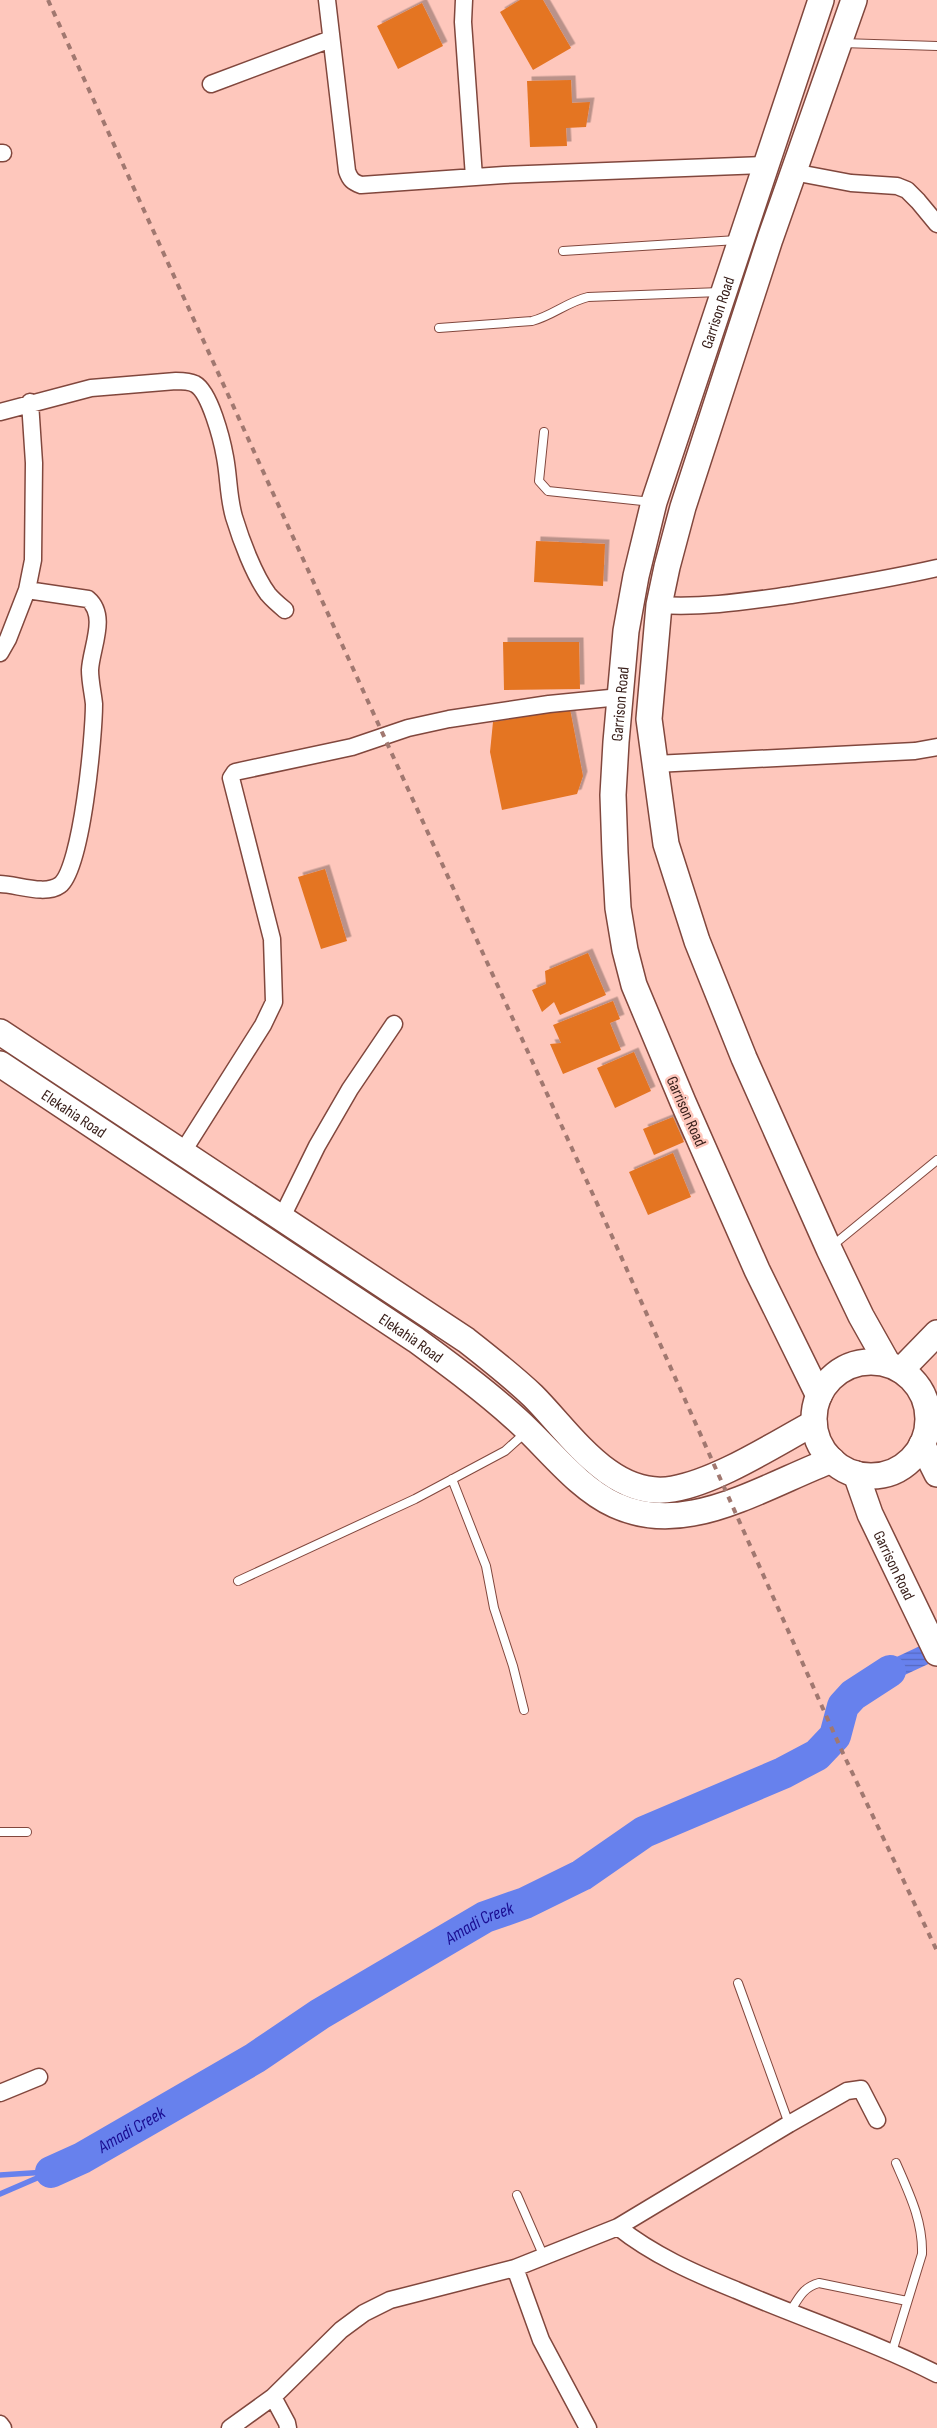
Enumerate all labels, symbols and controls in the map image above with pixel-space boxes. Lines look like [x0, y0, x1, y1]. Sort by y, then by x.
street label: Garrison Road [698, 275, 739, 351]
street label: Garrison Road [608, 666, 634, 742]
street label: Garrison Road [662, 1074, 709, 1150]
street label: Elekahia Road [37, 1086, 109, 1143]
street label: Elekahia Road [375, 1310, 446, 1368]
street label: Garrison Road [868, 1528, 918, 1603]
water label: Amadi Creek [440, 1897, 518, 1950]
water label: Amadi Creek [93, 2102, 170, 2158]

